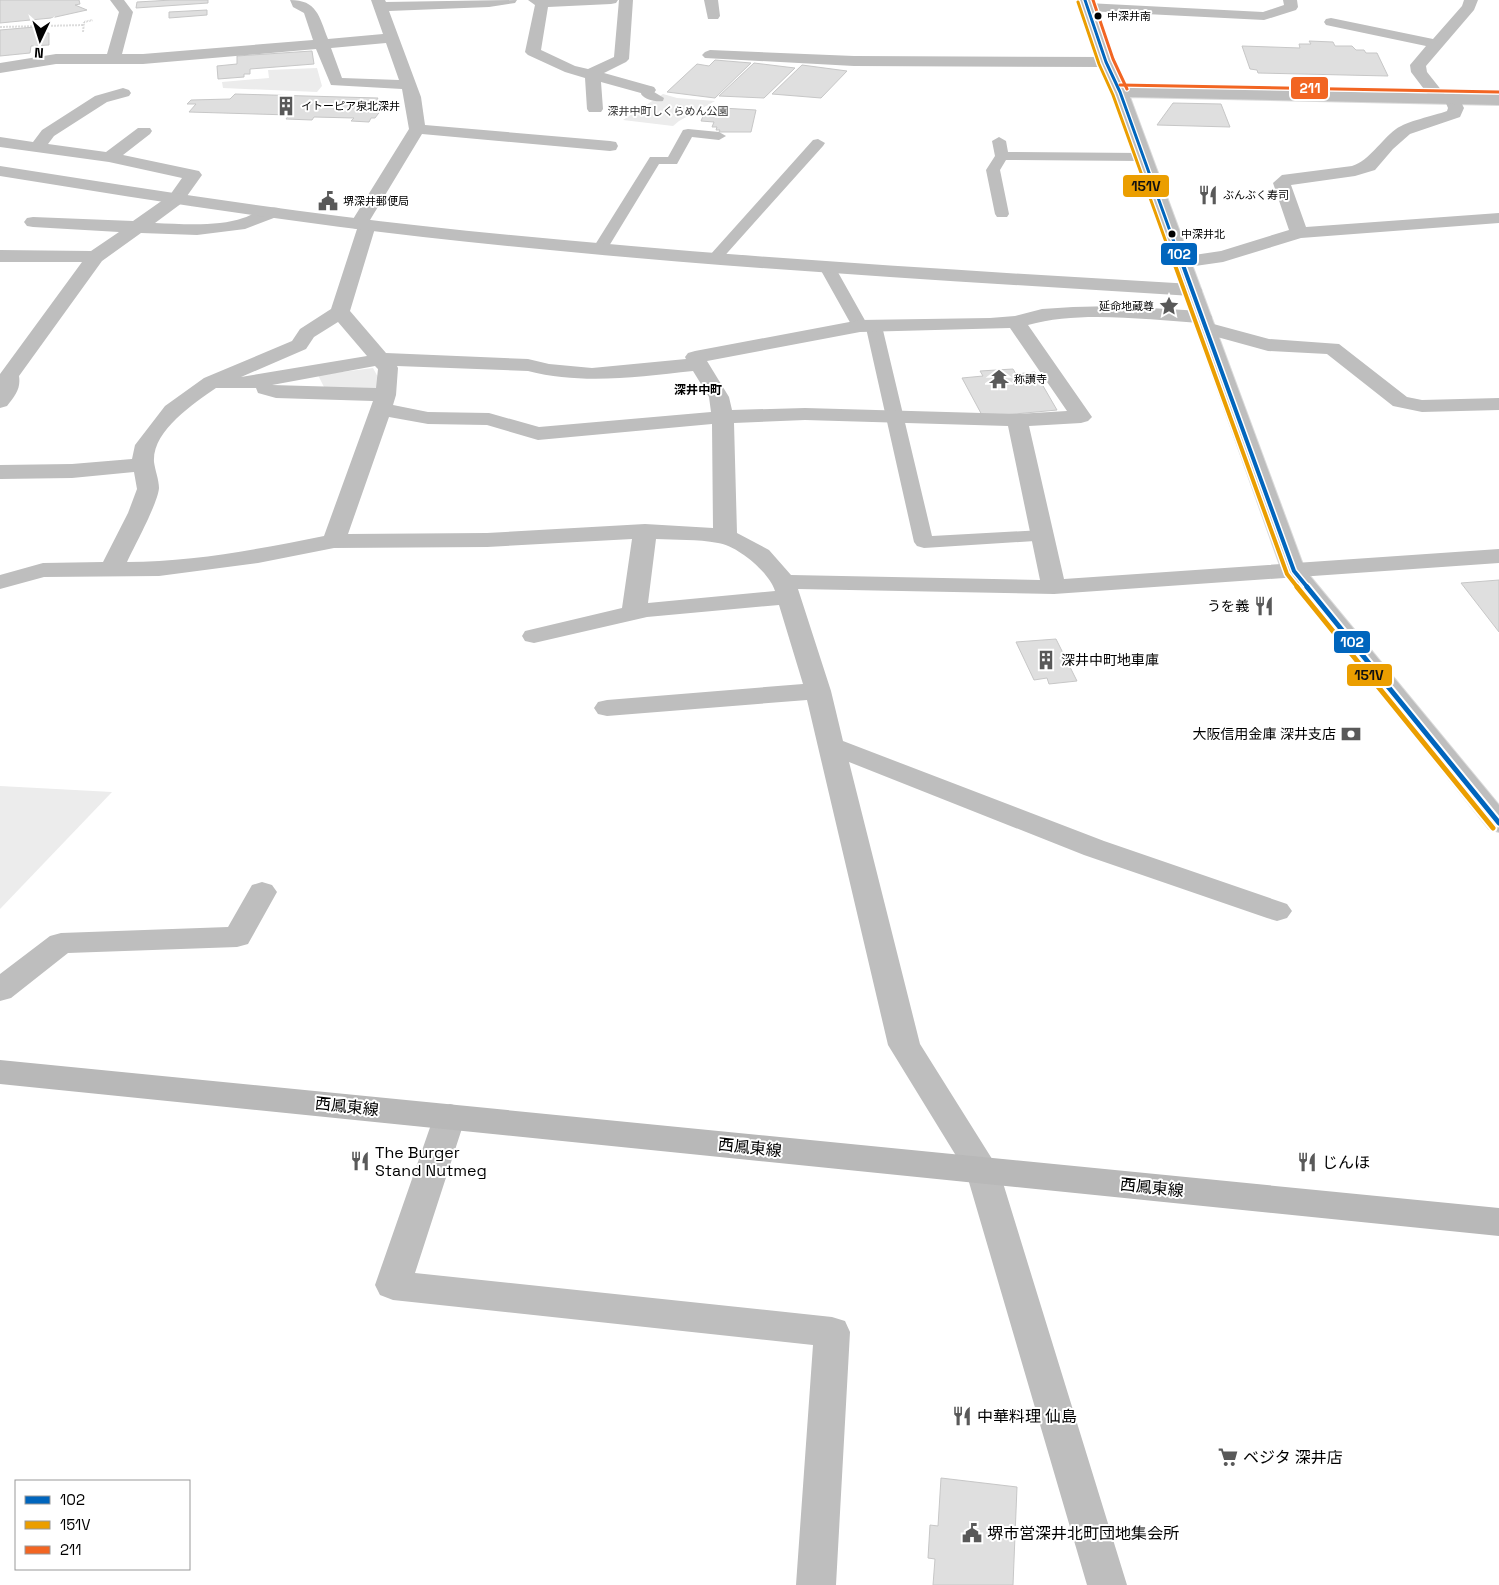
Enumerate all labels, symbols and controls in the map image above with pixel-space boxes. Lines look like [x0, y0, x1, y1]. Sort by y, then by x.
place label: 中深井南 [1107, 9, 1151, 23]
marker: 中深井南 [1093, 11, 1103, 21]
north arrow [15, 15, 65, 65]
text: N [34, 44, 44, 62]
line badge: 211 [1290, 76, 1329, 100]
text: 211 [1300, 79, 1320, 97]
building icon: イトーピア泉北深井 [275, 95, 297, 117]
place label: イトーピア泉北深井 [301, 99, 400, 113]
park label: 深井中町しくらめん公園 [608, 104, 729, 118]
line badge: 151V [1122, 174, 1170, 198]
text: 151V [1131, 177, 1161, 195]
restaurant icon: ぶんぶく寿司 [1197, 184, 1219, 206]
place label: ぶんぶく寿司 [1223, 188, 1289, 202]
public building icon: 堺深井郵便局 [317, 190, 339, 212]
place label: 堺深井郵便局 [343, 194, 409, 208]
place label: 中深井北 [1181, 227, 1225, 241]
marker: 中深井北 [1167, 229, 1177, 239]
line badge: 102 [1160, 242, 1198, 266]
text: 102 [1167, 245, 1191, 263]
place icon: 延命地蔵尊 [1158, 295, 1180, 317]
place label: 延命地蔵尊 [1099, 299, 1154, 313]
temple icon: 称讃寺 [988, 368, 1010, 390]
place label: 称讃寺 [1014, 372, 1047, 386]
district label: 深井中町 [674, 382, 722, 398]
restaurant icon: うを義 [1253, 595, 1275, 617]
place label: うを義 [1207, 597, 1249, 615]
line badge: 102 [1333, 630, 1371, 654]
text: 102 [1340, 633, 1364, 651]
building icon: 深井中町地車庫 [1035, 649, 1057, 671]
place label: 深井中町地車庫 [1061, 651, 1159, 669]
line badge: 151V [1346, 663, 1393, 687]
text: 151V [1354, 666, 1384, 684]
bank icon: 大阪信用金庫 深井支店 [1340, 723, 1362, 745]
place label: 大阪信用金庫 深井支店 [1192, 725, 1336, 743]
street label: 西鳳東線 [314, 1093, 380, 1120]
street label: 西鳳東線 [717, 1134, 783, 1161]
place label: The Burger Stand Nutmeg [375, 1142, 487, 1181]
restaurant icon: The Burger Stand Nutmeg [349, 1150, 371, 1172]
restaurant icon: じんほ [1296, 1151, 1318, 1173]
place label: じんほ [1322, 1152, 1370, 1173]
street label: 西鳳東線 [1119, 1174, 1185, 1201]
restaurant icon: 中華料理 仙島 [951, 1405, 973, 1427]
place label: 中華料理 仙島 [977, 1406, 1077, 1427]
supermarket icon: ベジタ 深井店 [1217, 1446, 1239, 1468]
place label: ベジタ 深井店 [1243, 1447, 1343, 1468]
legend [15, 1480, 190, 1570]
text: 102 [60, 1490, 85, 1509]
text: 151V [60, 1515, 91, 1534]
public building icon: 堺市営深井北町団地集会所 [961, 1522, 983, 1544]
place label: 堺市営深井北町団地集会所 [987, 1523, 1179, 1544]
text: 211 [60, 1540, 82, 1559]

